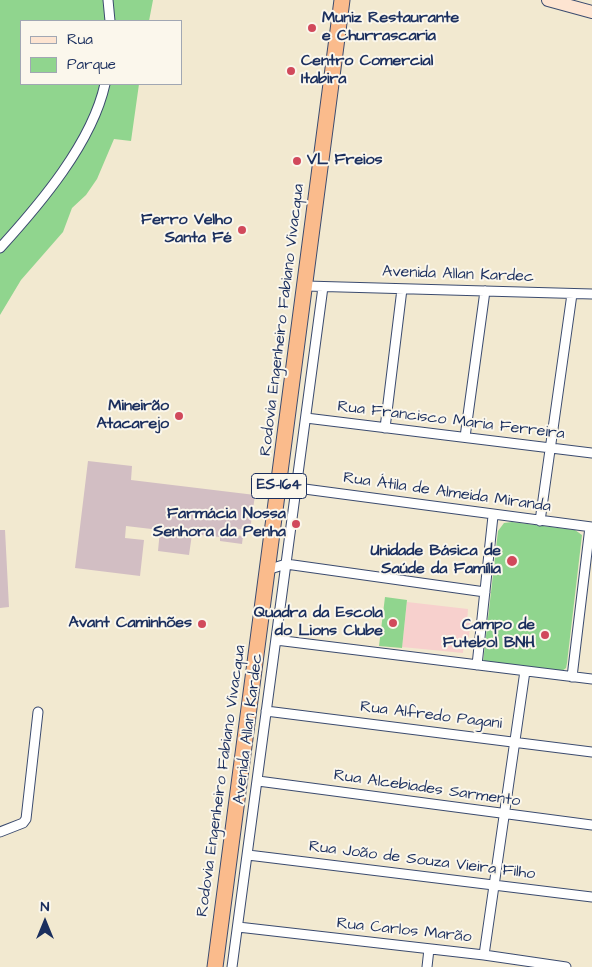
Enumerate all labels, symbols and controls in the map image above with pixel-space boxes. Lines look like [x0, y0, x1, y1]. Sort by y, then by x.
place label: Muniz Restaurante e Churrascaria [322, 9, 459, 47]
legend [20, 20, 182, 85]
marker: Muniz Restaurante e Churrascaria [306, 22, 318, 34]
text: Rua [67, 29, 93, 50]
place label: Centro Comercial Itabira [301, 52, 433, 90]
text: Parque [67, 54, 116, 75]
marker: Centro Comercial Itabira [285, 65, 297, 77]
place label: VL Freios [307, 151, 383, 171]
marker: VL Freios [291, 155, 303, 167]
street label: Rodovia Engenheiro Fabiano Vivacqua [257, 183, 309, 457]
place label: Ferro Velho Santa Fé [141, 211, 232, 249]
marker: Ferro Velho Santa Fé [236, 224, 248, 236]
street label: Avenida Allan Kardec [382, 263, 534, 287]
place label: Mineirão Atacarejo [97, 397, 169, 435]
street label: Rua Francisco Maria Ferreira [336, 398, 566, 444]
marker: Mineirão Atacarejo [173, 410, 185, 422]
street label: Rua Átila de Almeida Miranda [342, 469, 552, 517]
road number: ES-164 [252, 474, 306, 498]
place label: Farmácia Nossa Senhora da Penha [153, 505, 286, 543]
marker: Farmácia Nossa Senhora da Penha [290, 518, 302, 530]
place label: Unidade Básica de Saúde da Família [370, 542, 501, 580]
marker: Unidade Básica de Saúde da Família [505, 554, 519, 568]
place label: Quadra da Escola do Lions Clube [254, 604, 383, 642]
place label: Avant Caminhões [68, 614, 192, 634]
place label: Campo de Futebol BNH [443, 616, 535, 654]
marker: Quadra da Escola do Lions Clube [387, 617, 399, 629]
marker: Avant Caminhões [196, 618, 208, 630]
marker: Campo de Futebol BNH [539, 629, 551, 641]
street label: Rodovia Engenheiro Fabiano Vivacqua [193, 644, 251, 918]
street label: Avenida Allan Kardec [230, 652, 268, 806]
street label: Rua Alfredo Pagani [359, 698, 503, 734]
street label: Rua Alcebiades Sarmento [332, 766, 522, 812]
street label: Rua João de Souza Vieira Filho [308, 838, 536, 884]
north arrow [20, 897, 70, 947]
text: N [41, 897, 49, 917]
street label: Rua Carlos Marão [336, 914, 472, 948]

